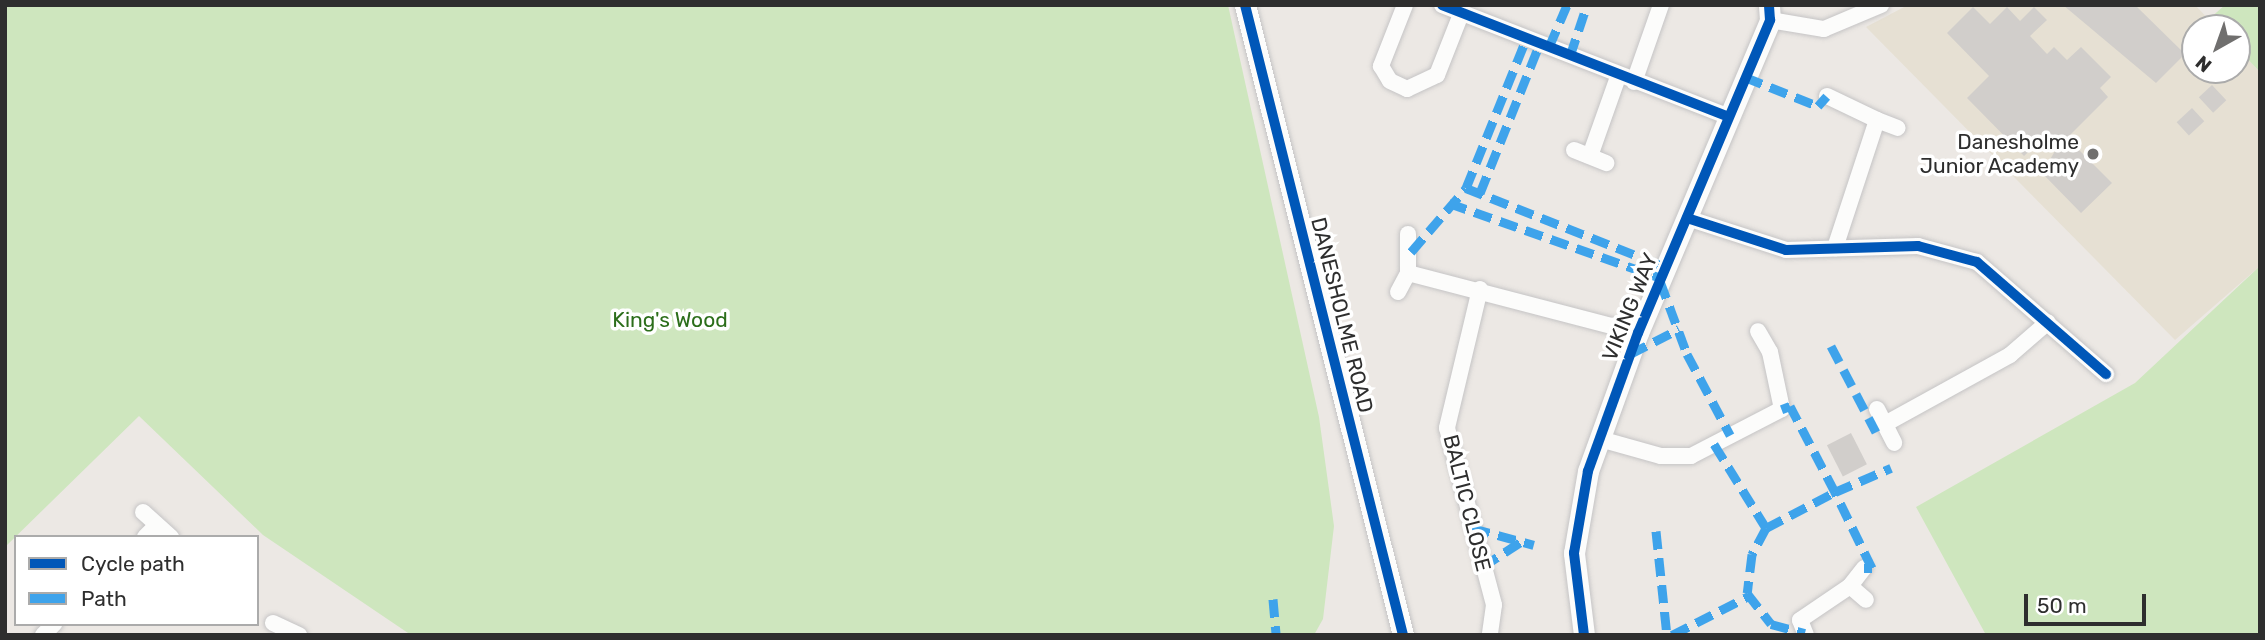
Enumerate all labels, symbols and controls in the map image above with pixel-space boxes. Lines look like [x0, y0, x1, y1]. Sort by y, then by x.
north arrow [2181, 14, 2251, 84]
text: N [2191, 51, 2216, 77]
place label: Danesholme Junior Academy [1919, 129, 2079, 179]
marker: Danesholme Junior Academy [2085, 146, 2101, 162]
street label: DANESHOLME ROAD [1306, 215, 1378, 415]
street label: VIKING WAY [1597, 249, 1663, 365]
park label: King's Wood [612, 307, 728, 333]
street label: BALTIC CLOSE [1438, 432, 1496, 574]
legend [14, 535, 259, 626]
text: Cycle path [81, 551, 185, 576]
scale bar [2027, 580, 2150, 624]
text: Path [81, 586, 127, 611]
text: 50 m [2037, 593, 2087, 618]

